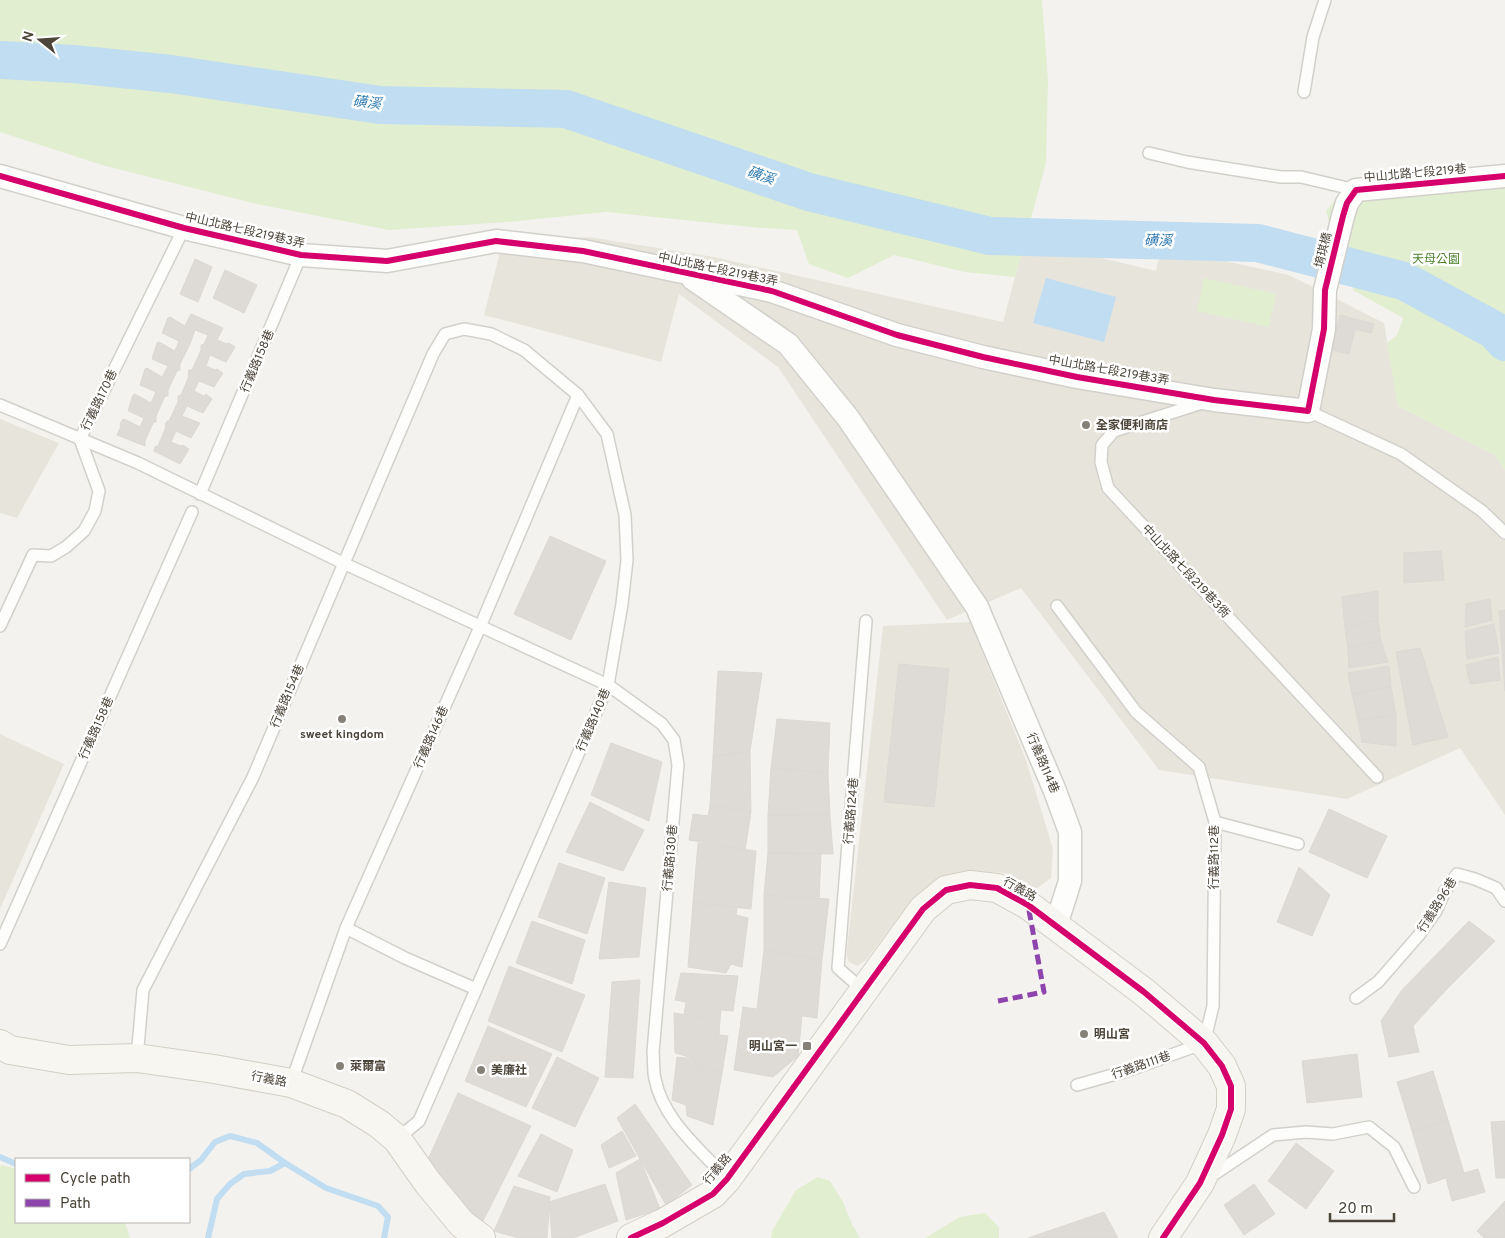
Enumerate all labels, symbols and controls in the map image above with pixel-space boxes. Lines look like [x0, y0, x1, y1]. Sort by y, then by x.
north arrow [15, 15, 65, 65]
text: N [19, 29, 39, 44]
water label: 磺溪 [352, 93, 384, 114]
street label: 中山北路七段219巷 [1363, 162, 1467, 186]
water label: 磺溪 [745, 164, 778, 190]
street label: 中山北路七段219巷3弄 [183, 209, 306, 253]
street label: 堉琪橋 [1312, 231, 1336, 270]
water label: 磺溪 [1144, 233, 1174, 250]
street label: 中山北路七段219巷3弄 [656, 249, 779, 291]
park label: 天母公園 [1412, 252, 1460, 268]
street label: 行義路158巷 [237, 327, 278, 395]
street label: 中山北路七段219巷3弄 [1047, 352, 1170, 389]
street label: 行義路170巷 [78, 367, 122, 434]
place label: 全家便利商店 [1096, 418, 1168, 434]
marker: 全家便利商店 [1080, 419, 1092, 431]
street label: 中山北路七段219巷3衖 [1138, 522, 1233, 622]
street label: 行義路154巷 [267, 662, 308, 731]
street label: 行義路140巷 [573, 686, 614, 755]
street label: 行義路158巷 [76, 694, 118, 762]
street label: 行義路146巷 [411, 704, 453, 771]
marker: sweet kingdom [336, 713, 348, 725]
place label: sweet kingdom [300, 727, 384, 743]
street label: 行義路114巷 [1022, 731, 1062, 796]
street label: 行義路124巷 [841, 777, 863, 845]
street label: 行義路130巷 [660, 824, 682, 892]
street label: 行義路112巷 [1207, 825, 1223, 889]
street label: 行義路 [1000, 874, 1039, 906]
street label: 行義路96巷 [1415, 875, 1461, 936]
place label: 明山宮 [1094, 1027, 1130, 1043]
marker: 明山宮 [1078, 1028, 1090, 1040]
place label: 明山宮一 [749, 1039, 797, 1055]
marker: 明山宮一 [801, 1040, 813, 1052]
street label: 行義路111巷 [1110, 1048, 1173, 1084]
place label: 萊爾富 [350, 1059, 386, 1075]
marker: 萊爾富 [334, 1060, 346, 1072]
place label: 美廉社 [491, 1063, 527, 1079]
marker: 美廉社 [475, 1064, 487, 1076]
street label: 行義路 [250, 1069, 288, 1091]
street label: 行義路 [700, 1151, 736, 1188]
legend [15, 1158, 190, 1223]
text: Cycle path [60, 1170, 131, 1189]
scale bar [1330, 1190, 1394, 1222]
text: Path [60, 1195, 91, 1214]
text: 20 m [1338, 1200, 1373, 1219]

